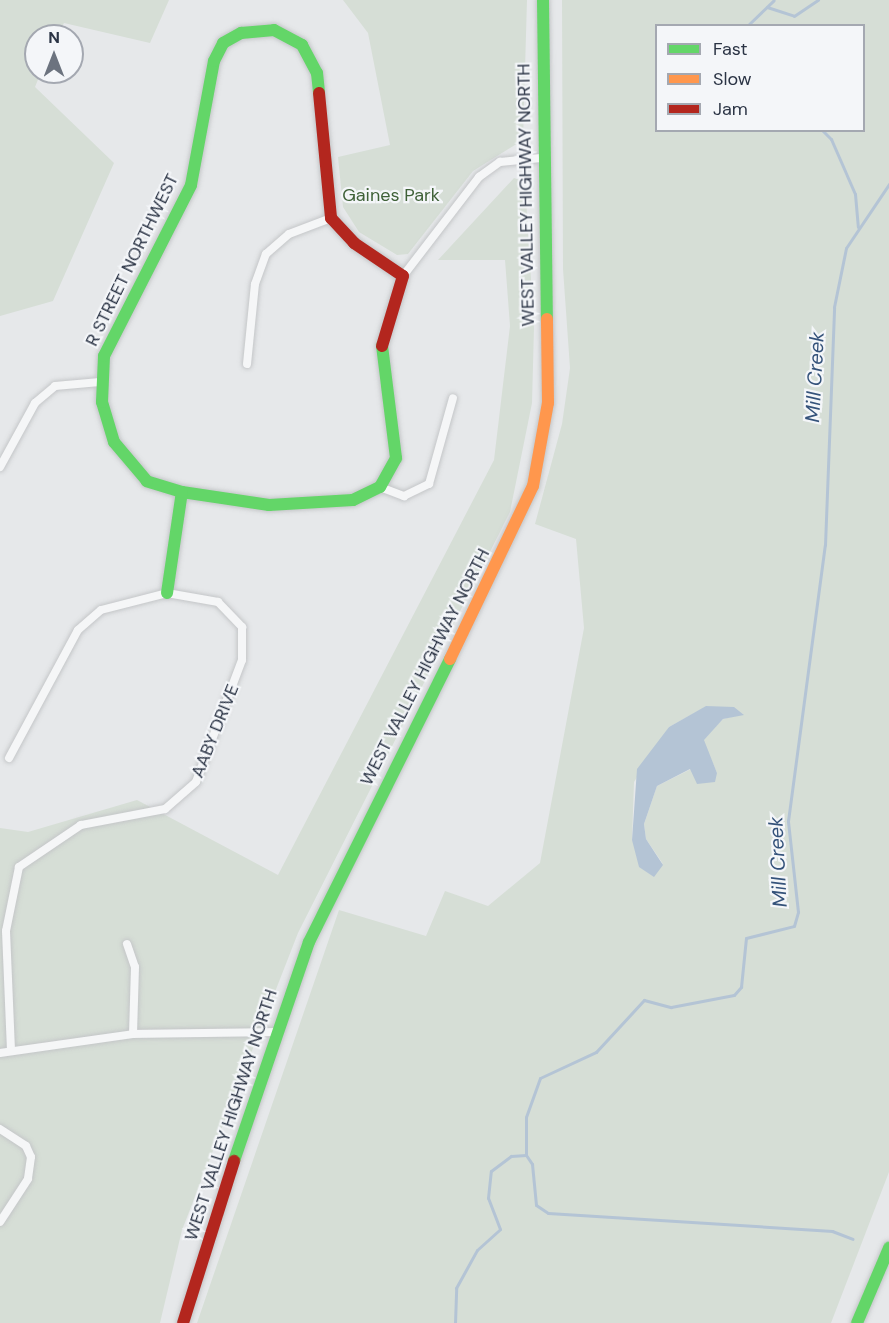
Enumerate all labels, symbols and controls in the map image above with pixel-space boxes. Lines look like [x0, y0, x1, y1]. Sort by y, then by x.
north arrow [24, 24, 84, 84]
legend [655, 24, 865, 132]
text: N [48, 27, 60, 48]
text: Fast [713, 37, 748, 61]
street label: WEST VALLEY HIGHWAY NORTH [513, 63, 539, 327]
text: Slow [713, 67, 752, 91]
text: Jam [713, 97, 748, 121]
street label: R STREET NORTHWEST [81, 170, 183, 350]
park label: Gaines Park [342, 184, 440, 206]
water label: Mill Creek [801, 331, 829, 423]
street label: WEST VALLEY HIGHWAY NORTH [356, 545, 494, 789]
street label: AABY DRIVE [186, 681, 244, 781]
water label: Mill Creek [764, 816, 792, 908]
street label: WEST VALLEY HIGHWAY NORTH [180, 987, 282, 1243]

